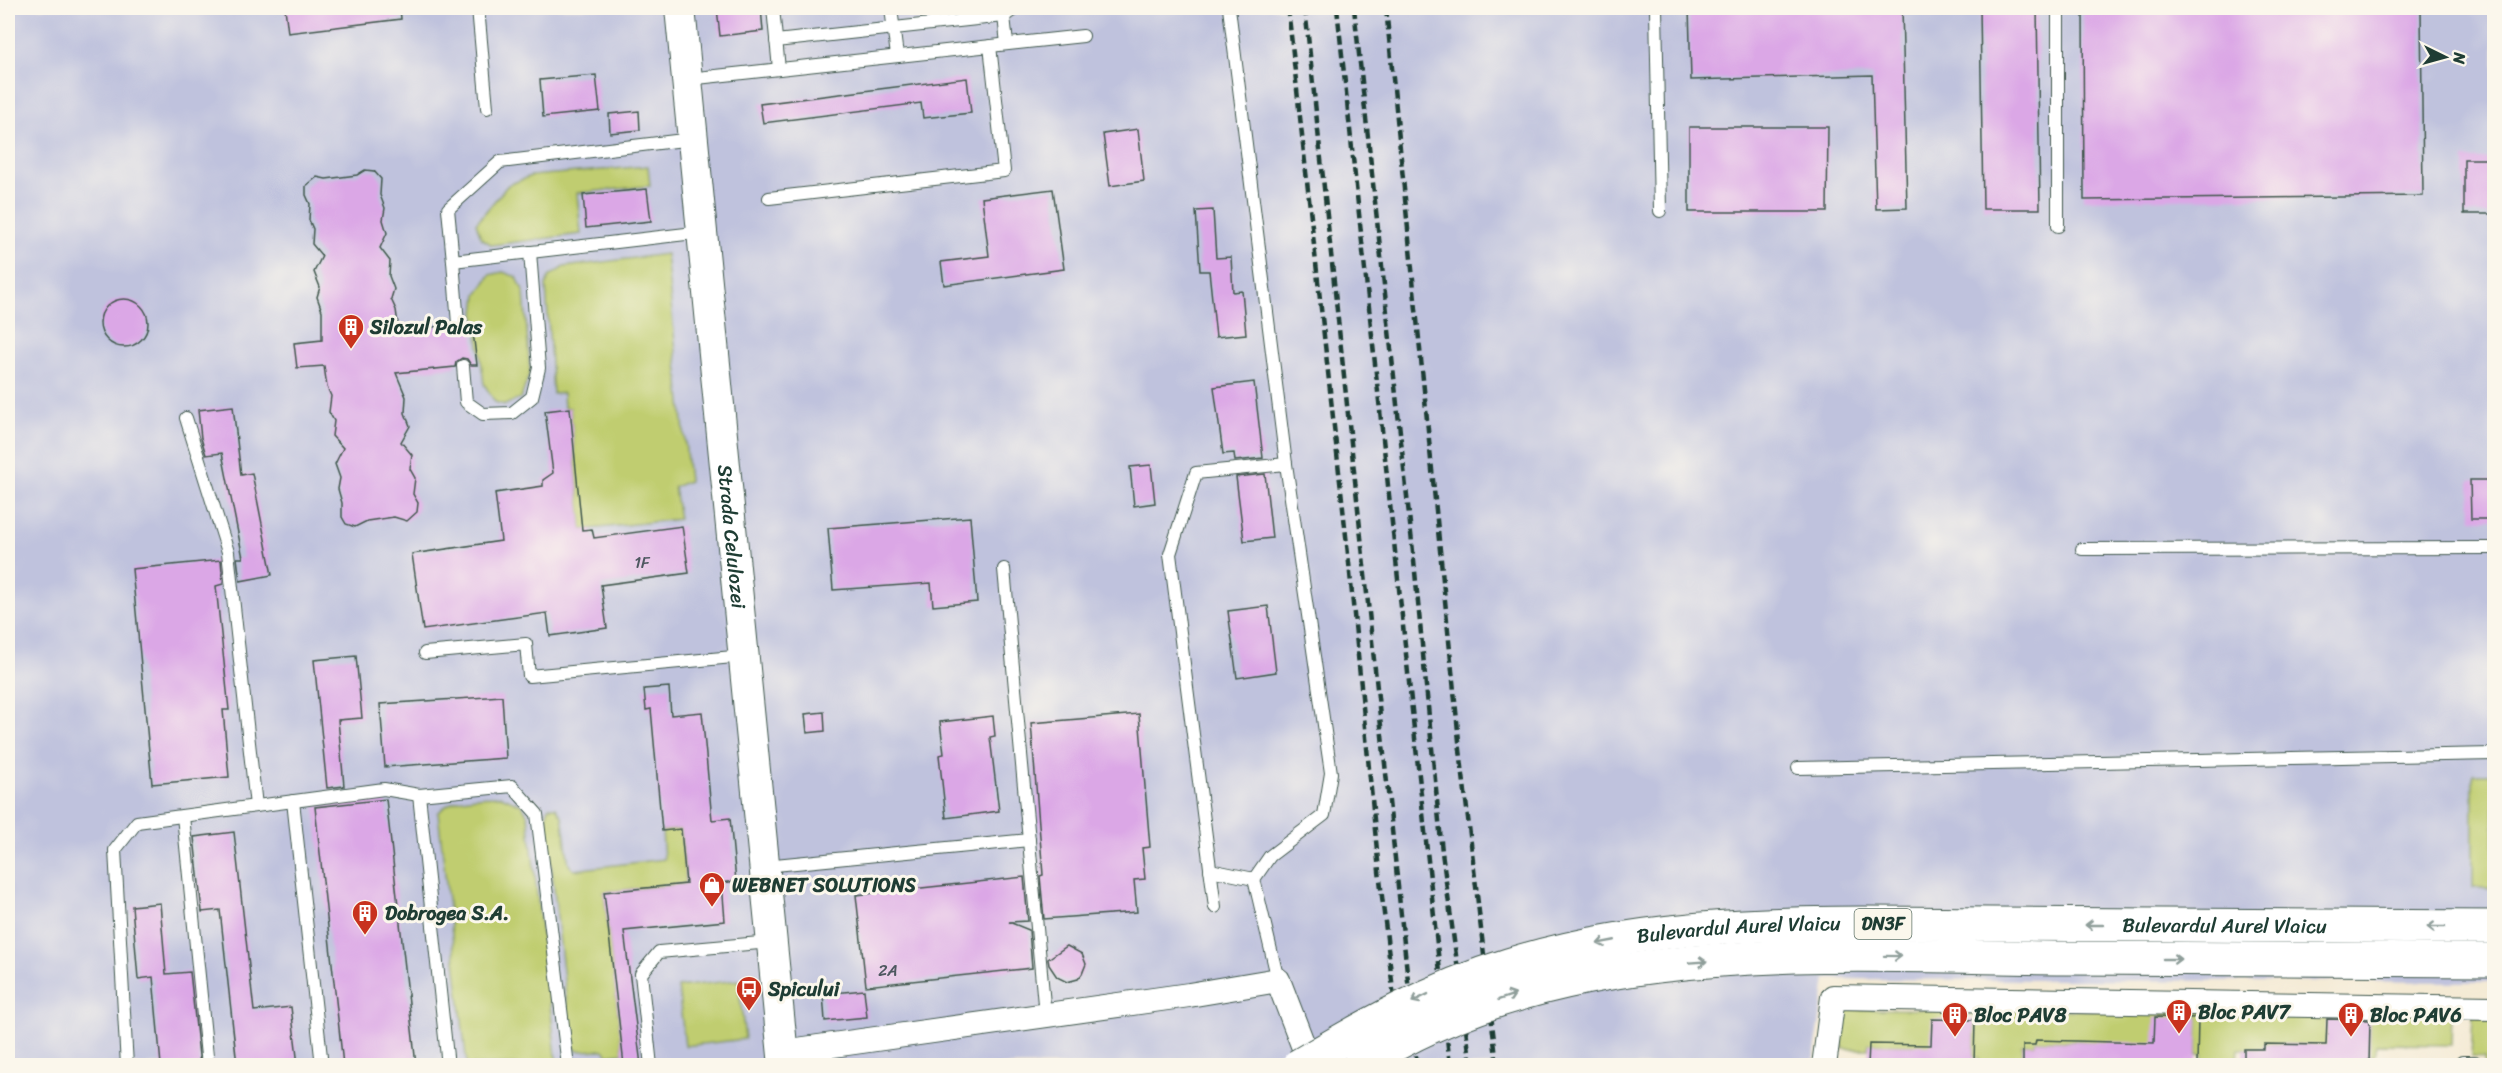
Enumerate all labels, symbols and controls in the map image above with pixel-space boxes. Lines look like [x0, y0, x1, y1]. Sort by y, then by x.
north arrow [2415, 27, 2475, 87]
text: N [2444, 50, 2474, 66]
place label: Silozul Palas [369, 310, 483, 345]
building icon: Silozul Palas [336, 312, 366, 350]
street label: Strada Celulozei [707, 463, 756, 612]
house number: 1F [634, 548, 651, 577]
place label: WEBNET SOLUTIONS [732, 868, 916, 903]
shop icon: WEBNET SOLUTIONS [697, 870, 727, 908]
place label: Dobrogea S.A. [385, 896, 509, 931]
building icon: Dobrogea S.A. [350, 898, 380, 936]
street label: Bulevardul Aurel Vlaicu [1635, 906, 1841, 954]
street label: Bulevardul Aurel Vlaicu [2122, 908, 2327, 944]
road number: DN3F [1854, 909, 1912, 939]
one-way arrow [2085, 919, 2105, 931]
one-way arrow [2427, 921, 2447, 933]
one-way arrow [1597, 937, 1617, 948]
one-way arrow [1882, 950, 1902, 962]
one-way arrow [2161, 953, 2181, 965]
house number: 2A [878, 956, 898, 985]
one-way arrow [1688, 956, 1707, 967]
place label: Spicului [767, 972, 841, 1007]
bus stop icon: Spicului [734, 974, 764, 1012]
one-way arrow [1497, 991, 1516, 1002]
one-way arrow [1411, 993, 1429, 1005]
place label: Bloc PAV7 [2198, 995, 2291, 1030]
building icon: Bloc PAV7 [2164, 997, 2194, 1035]
place label: Bloc PAV8 [1974, 998, 2067, 1033]
place label: Bloc PAV6 [2370, 998, 2462, 1033]
building icon: Bloc PAV8 [1940, 1000, 1970, 1038]
building icon: Bloc PAV6 [2336, 1000, 2366, 1038]

